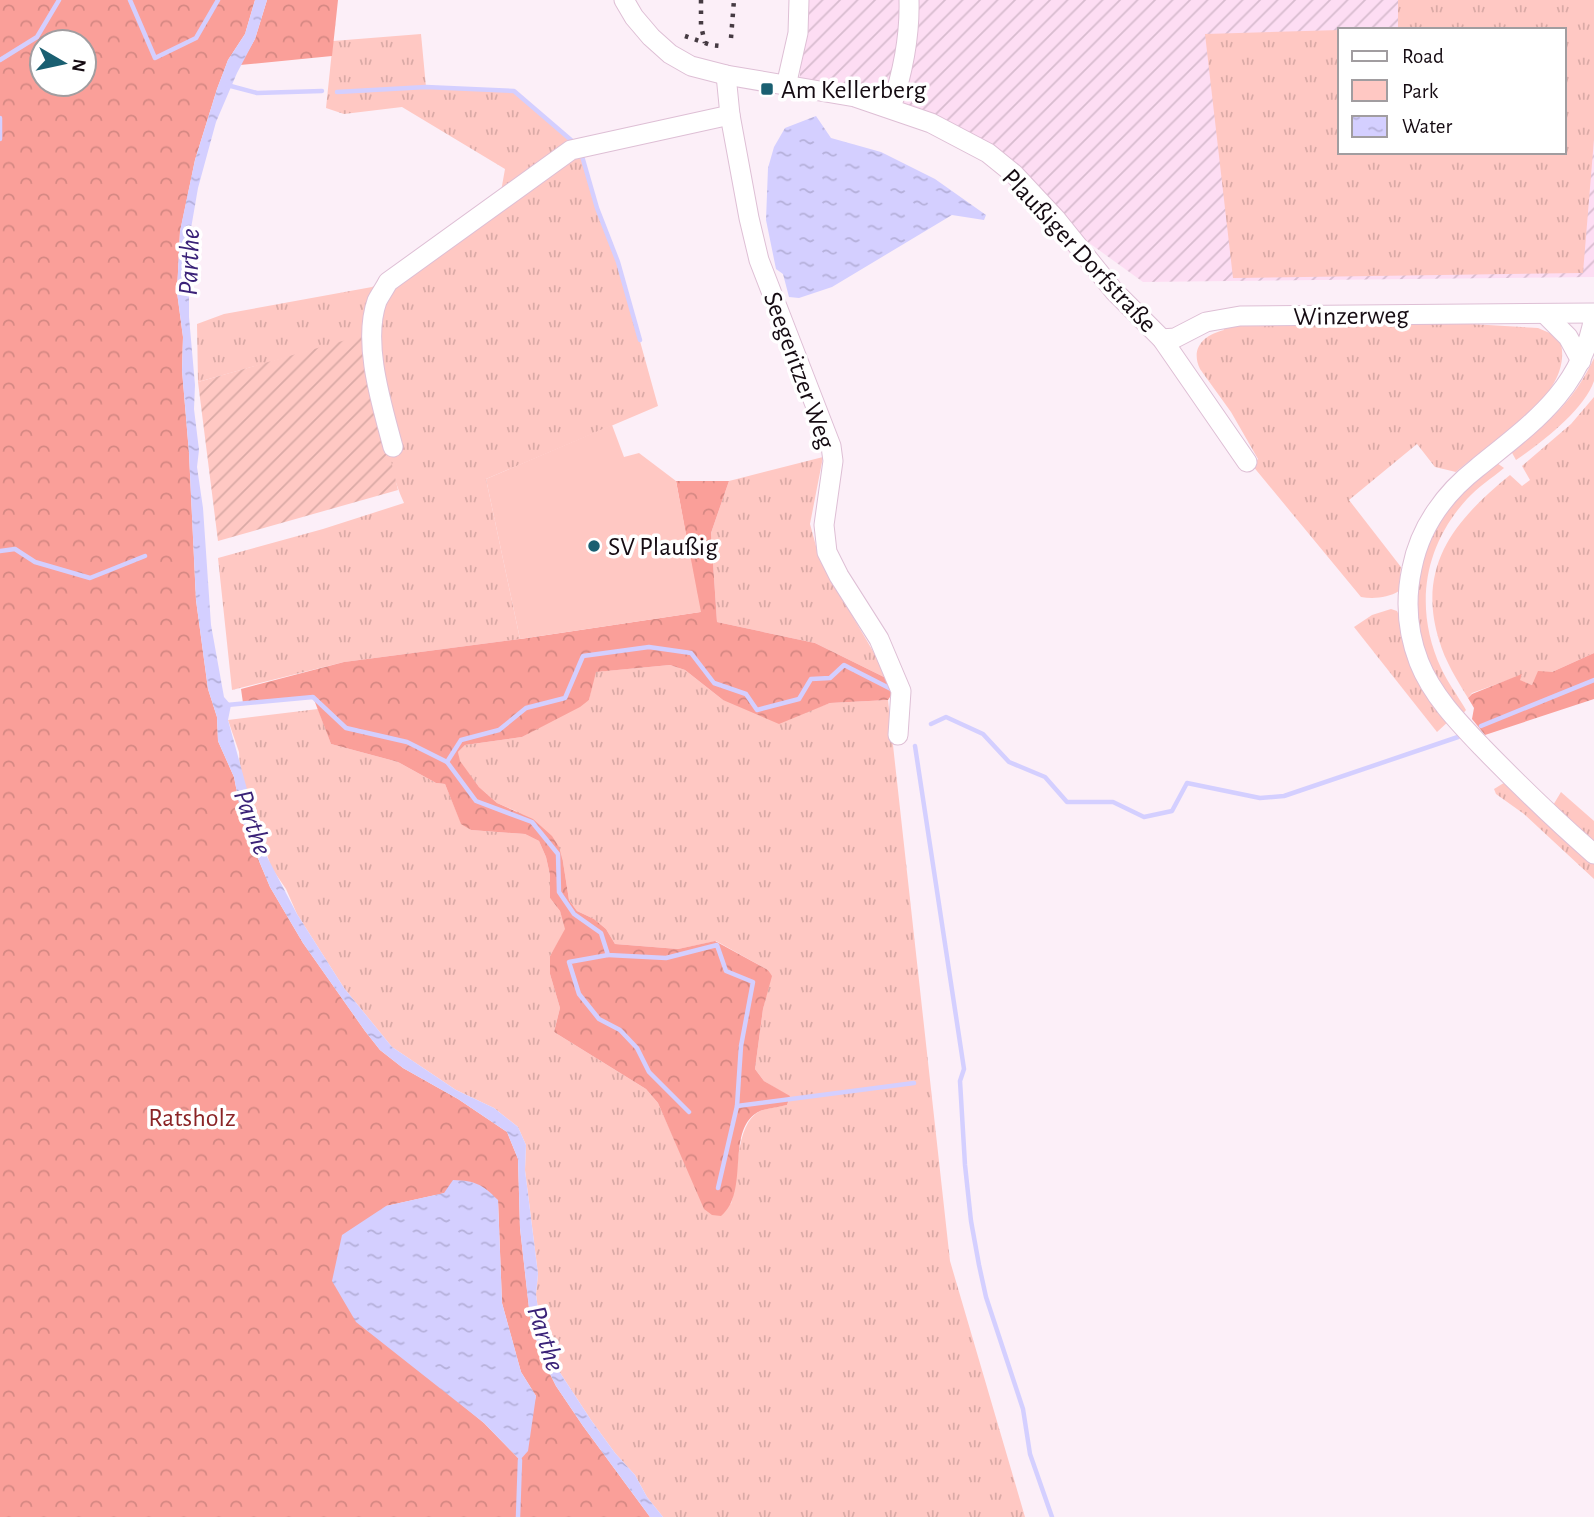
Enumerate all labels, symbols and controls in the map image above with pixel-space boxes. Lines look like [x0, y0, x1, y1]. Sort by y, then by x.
north arrow [28, 28, 98, 98]
legend [1338, 28, 1566, 154]
text: Road [1402, 46, 1444, 67]
text: N [68, 57, 89, 73]
place label: Am Kellerberg [781, 77, 926, 103]
marker: Am Kellerberg [759, 81, 775, 97]
text: Park [1402, 81, 1439, 102]
text: Water [1402, 116, 1452, 137]
street label: Plaußiger Dorfstraße [997, 164, 1162, 338]
water label: Parthe [175, 228, 205, 296]
street label: Seegeritzer Weg [759, 289, 840, 452]
street label: Winzerweg [1293, 302, 1409, 330]
place label: SV Plaußig [608, 534, 718, 560]
marker: SV Plaußig [586, 538, 602, 554]
water label: Parthe [228, 786, 276, 859]
park label: Ratsholz [148, 1105, 236, 1131]
water label: Parthe [521, 1302, 569, 1375]

